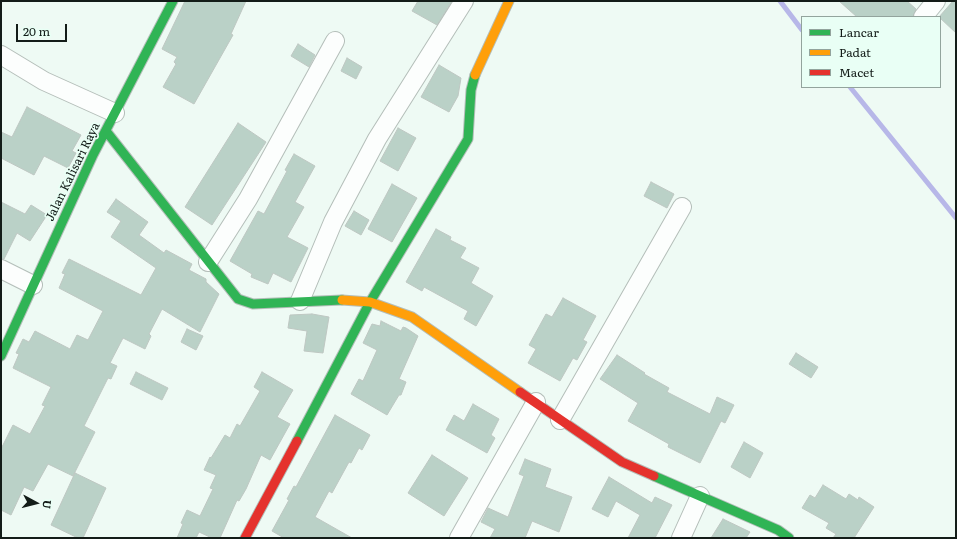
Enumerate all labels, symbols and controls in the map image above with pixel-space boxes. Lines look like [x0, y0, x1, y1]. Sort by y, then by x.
scale bar [18, 16, 69, 42]
legend [801, 16, 941, 88]
text: 20 m [23, 22, 50, 40]
text: Lancar [839, 23, 879, 41]
text: Padat [839, 43, 871, 61]
text: Macet [839, 63, 874, 81]
street label: Jalan Kalisari Raya [43, 120, 103, 224]
north arrow [16, 483, 56, 523]
text: U [39, 499, 56, 510]

